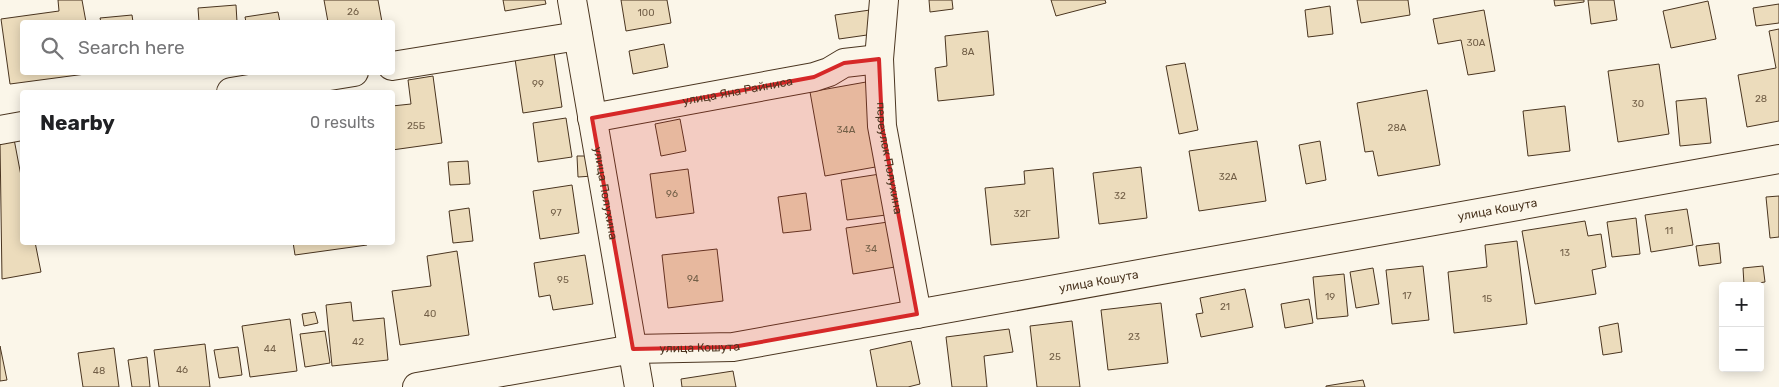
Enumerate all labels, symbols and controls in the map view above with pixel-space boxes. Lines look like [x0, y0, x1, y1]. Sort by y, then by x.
house number: 26 [347, 6, 359, 18]
house number: 100 [638, 7, 654, 19]
search box [20, 20, 395, 75]
icon: search [38, 34, 66, 62]
text: Search here [78, 36, 185, 59]
house number: 30А [1466, 37, 1486, 49]
house number: 8А [961, 46, 975, 58]
street label: улица Яна Райниса [681, 74, 794, 108]
house number: 99 [532, 78, 544, 90]
house number: 28 [1755, 93, 1767, 105]
house number: 30 [1632, 98, 1644, 110]
street label: переулок Полухина [874, 102, 905, 215]
text: Nearby [40, 110, 115, 135]
text: 0 results [310, 113, 375, 132]
house number: 25Б [407, 120, 426, 132]
house number: 28А [1388, 122, 1407, 134]
house number: 34А [837, 124, 856, 136]
street label: улица Полухина [591, 146, 620, 241]
house number: 32А [1219, 171, 1238, 183]
house number: 96 [666, 188, 678, 200]
house number: 32 [1114, 190, 1126, 202]
street label: улица Кошута [1457, 196, 1538, 224]
house number: 97 [550, 207, 562, 219]
house number: 32Г [1013, 208, 1031, 220]
house number: 11 [1665, 225, 1673, 237]
house number: 34 [865, 243, 877, 255]
house number: 13 [1560, 247, 1570, 259]
street label: улица Кошута [1058, 267, 1140, 295]
house number: 94 [687, 273, 699, 285]
house number: 95 [557, 274, 569, 286]
map controls [1719, 282, 1764, 372]
button: + [1719, 282, 1764, 327]
house number: 17 [1402, 290, 1412, 302]
house number: 19 [1325, 291, 1335, 303]
house number: 15 [1482, 293, 1492, 305]
house number: 21 [1220, 301, 1230, 313]
house number: 40 [424, 308, 436, 320]
button: − [1719, 327, 1764, 372]
house number: 23 [1128, 331, 1140, 343]
house number: 42 [352, 336, 364, 348]
street label: улица Кошута [659, 339, 741, 355]
house number: 44 [264, 343, 276, 355]
house number: 25 [1049, 351, 1061, 363]
house number: 46 [176, 364, 188, 376]
house number: 48 [93, 365, 105, 377]

